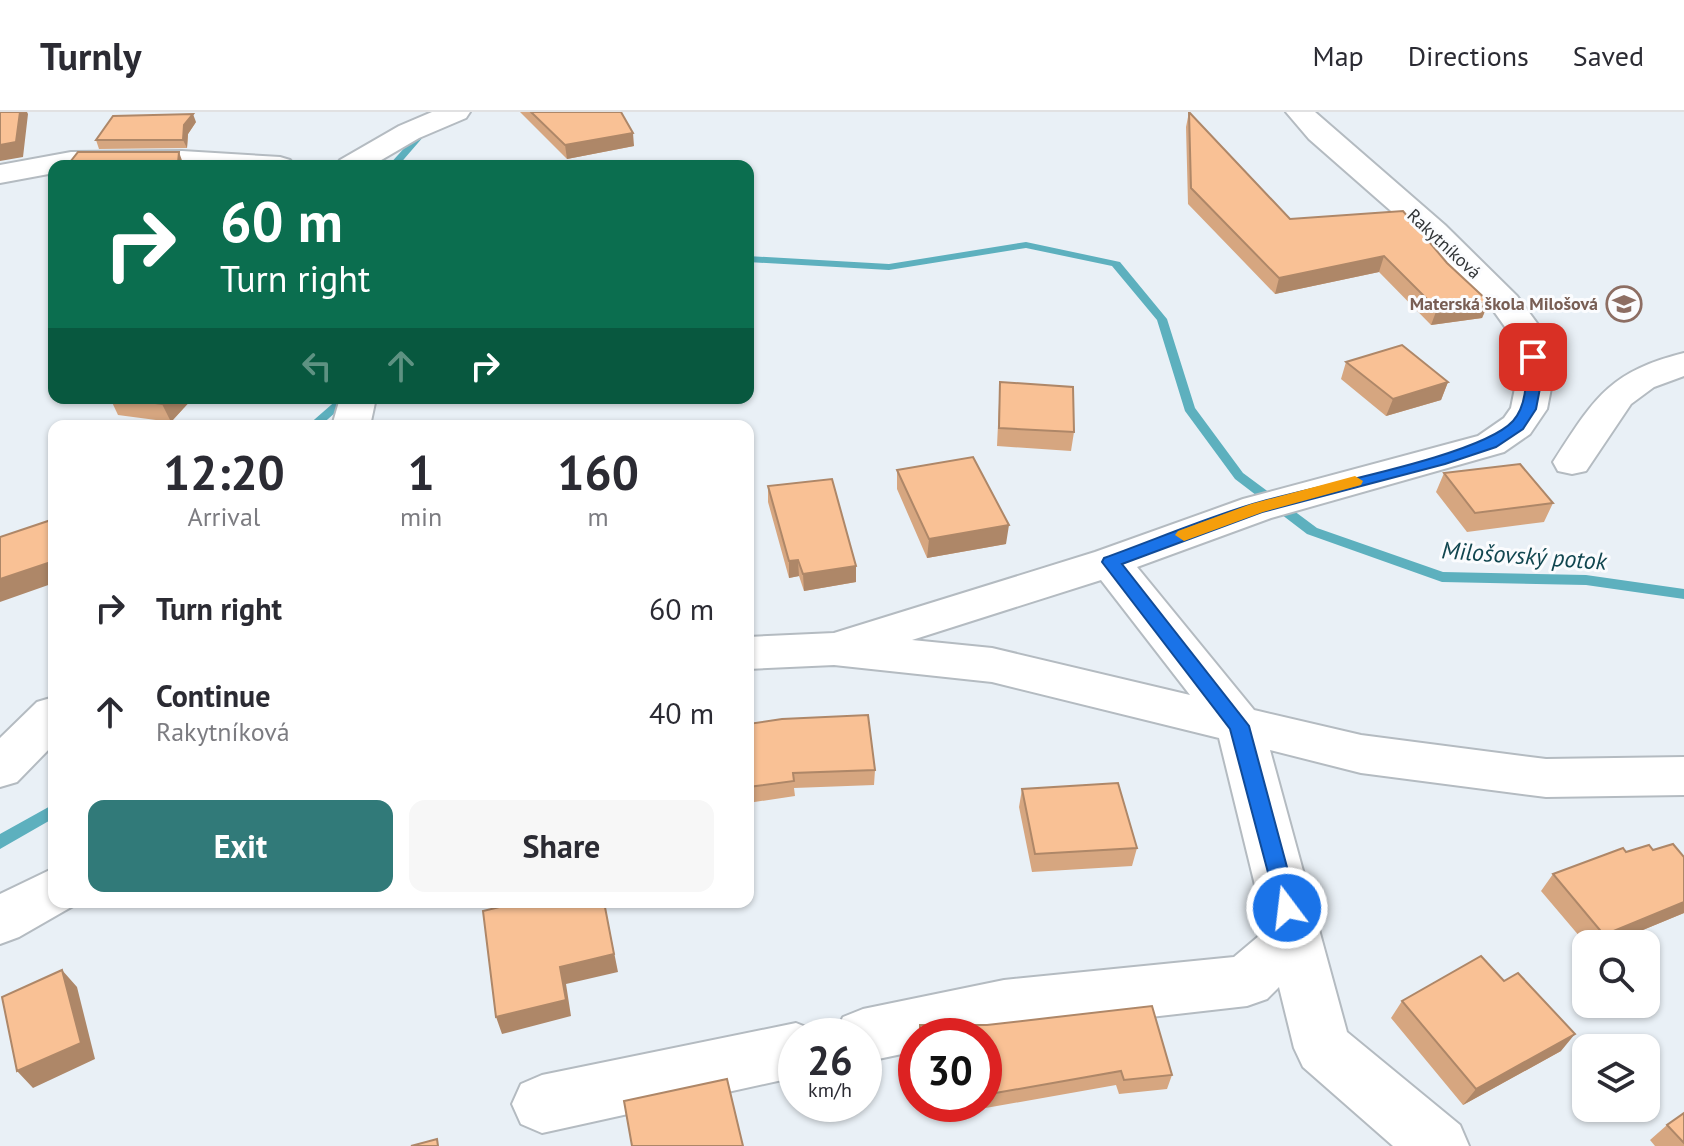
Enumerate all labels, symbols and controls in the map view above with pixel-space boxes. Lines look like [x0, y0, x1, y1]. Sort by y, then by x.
text: Turnly [40, 31, 141, 80]
text: Map [1313, 37, 1364, 74]
text: Directions [1408, 37, 1529, 74]
text: Saved [1573, 37, 1644, 74]
text: 60 m [220, 185, 343, 257]
icon: right [88, 192, 192, 296]
street label: Rakytníková [1403, 204, 1486, 284]
text: Turn right [220, 255, 370, 302]
school or university icon: Materská škola Milošová [1605, 285, 1643, 323]
place label: Materská škola Milošová [1410, 292, 1598, 315]
pin [1499, 323, 1567, 391]
icon: arrive [1511, 335, 1555, 379]
icon: left [295, 344, 339, 388]
icon: ahead [379, 344, 423, 388]
icon: right [463, 344, 507, 388]
text: 12:20 [163, 441, 285, 503]
text: 1 [407, 441, 435, 503]
text: 160 [557, 441, 639, 503]
text: Arrival [188, 500, 260, 533]
text: min [400, 500, 442, 533]
text: m [588, 500, 609, 533]
water label: Milošovský potok [1440, 534, 1609, 577]
icon: right [88, 586, 132, 630]
text: Turn right [156, 589, 282, 628]
text: 60 m [649, 589, 714, 628]
text: Continue [156, 676, 270, 715]
icon: ahead [88, 690, 132, 734]
text: 40 m [649, 693, 714, 732]
text: Rakytníková [156, 715, 290, 748]
button: Exit [88, 800, 393, 892]
button: Share [409, 800, 714, 892]
position arrow [1245, 866, 1329, 950]
map controls [1572, 930, 1660, 1122]
button: search [1572, 930, 1660, 1018]
speed limit sign: 30 [898, 1018, 1002, 1122]
text: 26 [807, 1034, 853, 1086]
button: layers [1572, 1034, 1660, 1122]
text: km/h [808, 1077, 852, 1103]

